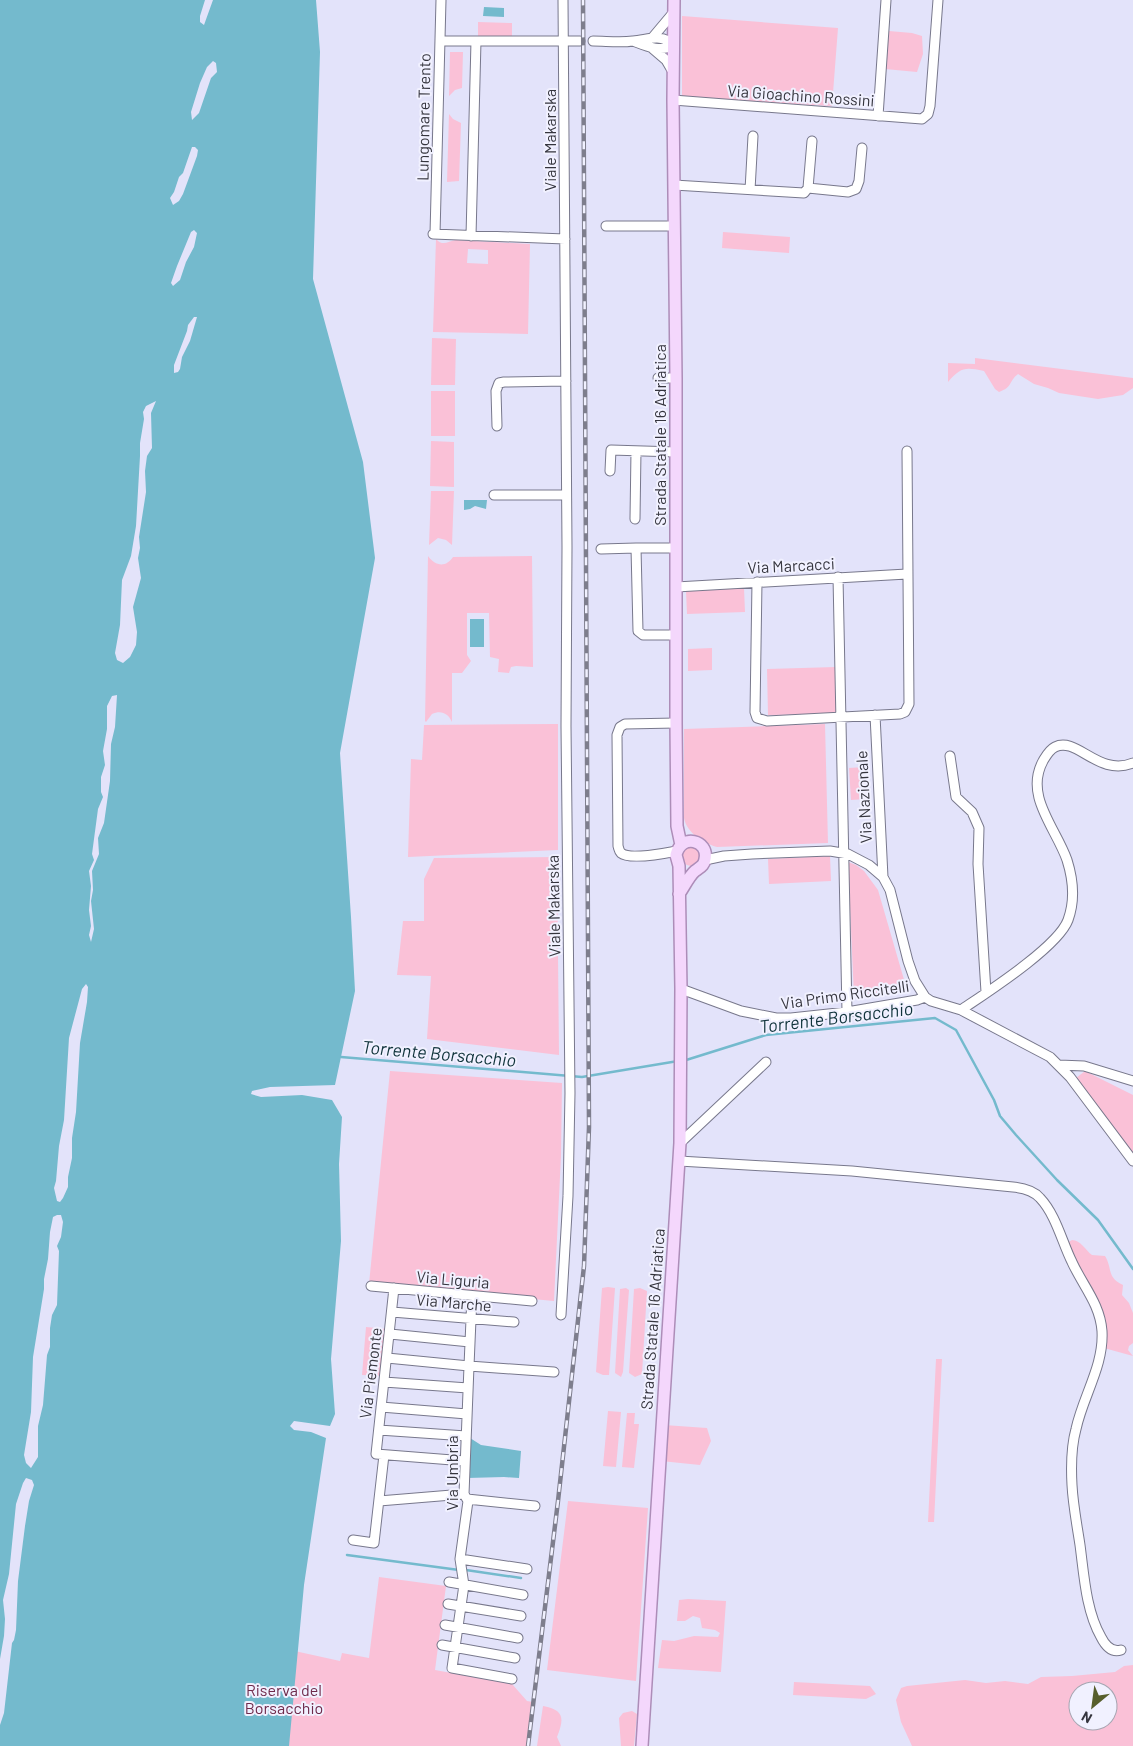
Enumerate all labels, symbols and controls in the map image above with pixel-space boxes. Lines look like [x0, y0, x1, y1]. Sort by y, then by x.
street label: Lungomare Trento [412, 53, 434, 181]
street label: Via Gioachino Rossini [727, 80, 875, 110]
street label: Viale Makarska [540, 89, 559, 191]
street label: Strada Statale 16 Adriatica [650, 344, 669, 526]
street label: Via Marcacci [747, 553, 835, 577]
street label: Via Nazionale [851, 750, 875, 844]
street label: Viale Makarska [543, 855, 563, 957]
street label: Via Primo Riccitelli [780, 976, 910, 1012]
water label: Torrente Borsacchio [758, 997, 914, 1037]
water label: Torrente Borsacchio [361, 1035, 517, 1071]
street label: Strada Statale 16 Adriatica [636, 1228, 668, 1410]
street label: Via Liguria [416, 1266, 490, 1292]
street label: Via Marche [416, 1289, 492, 1315]
street label: Via Piemonte [355, 1326, 385, 1420]
street label: Via Umbria [442, 1435, 461, 1511]
park label: Riserva del Borsacchio [245, 1680, 323, 1717]
north arrow [1068, 1681, 1118, 1731]
text: N [1078, 1708, 1095, 1727]

